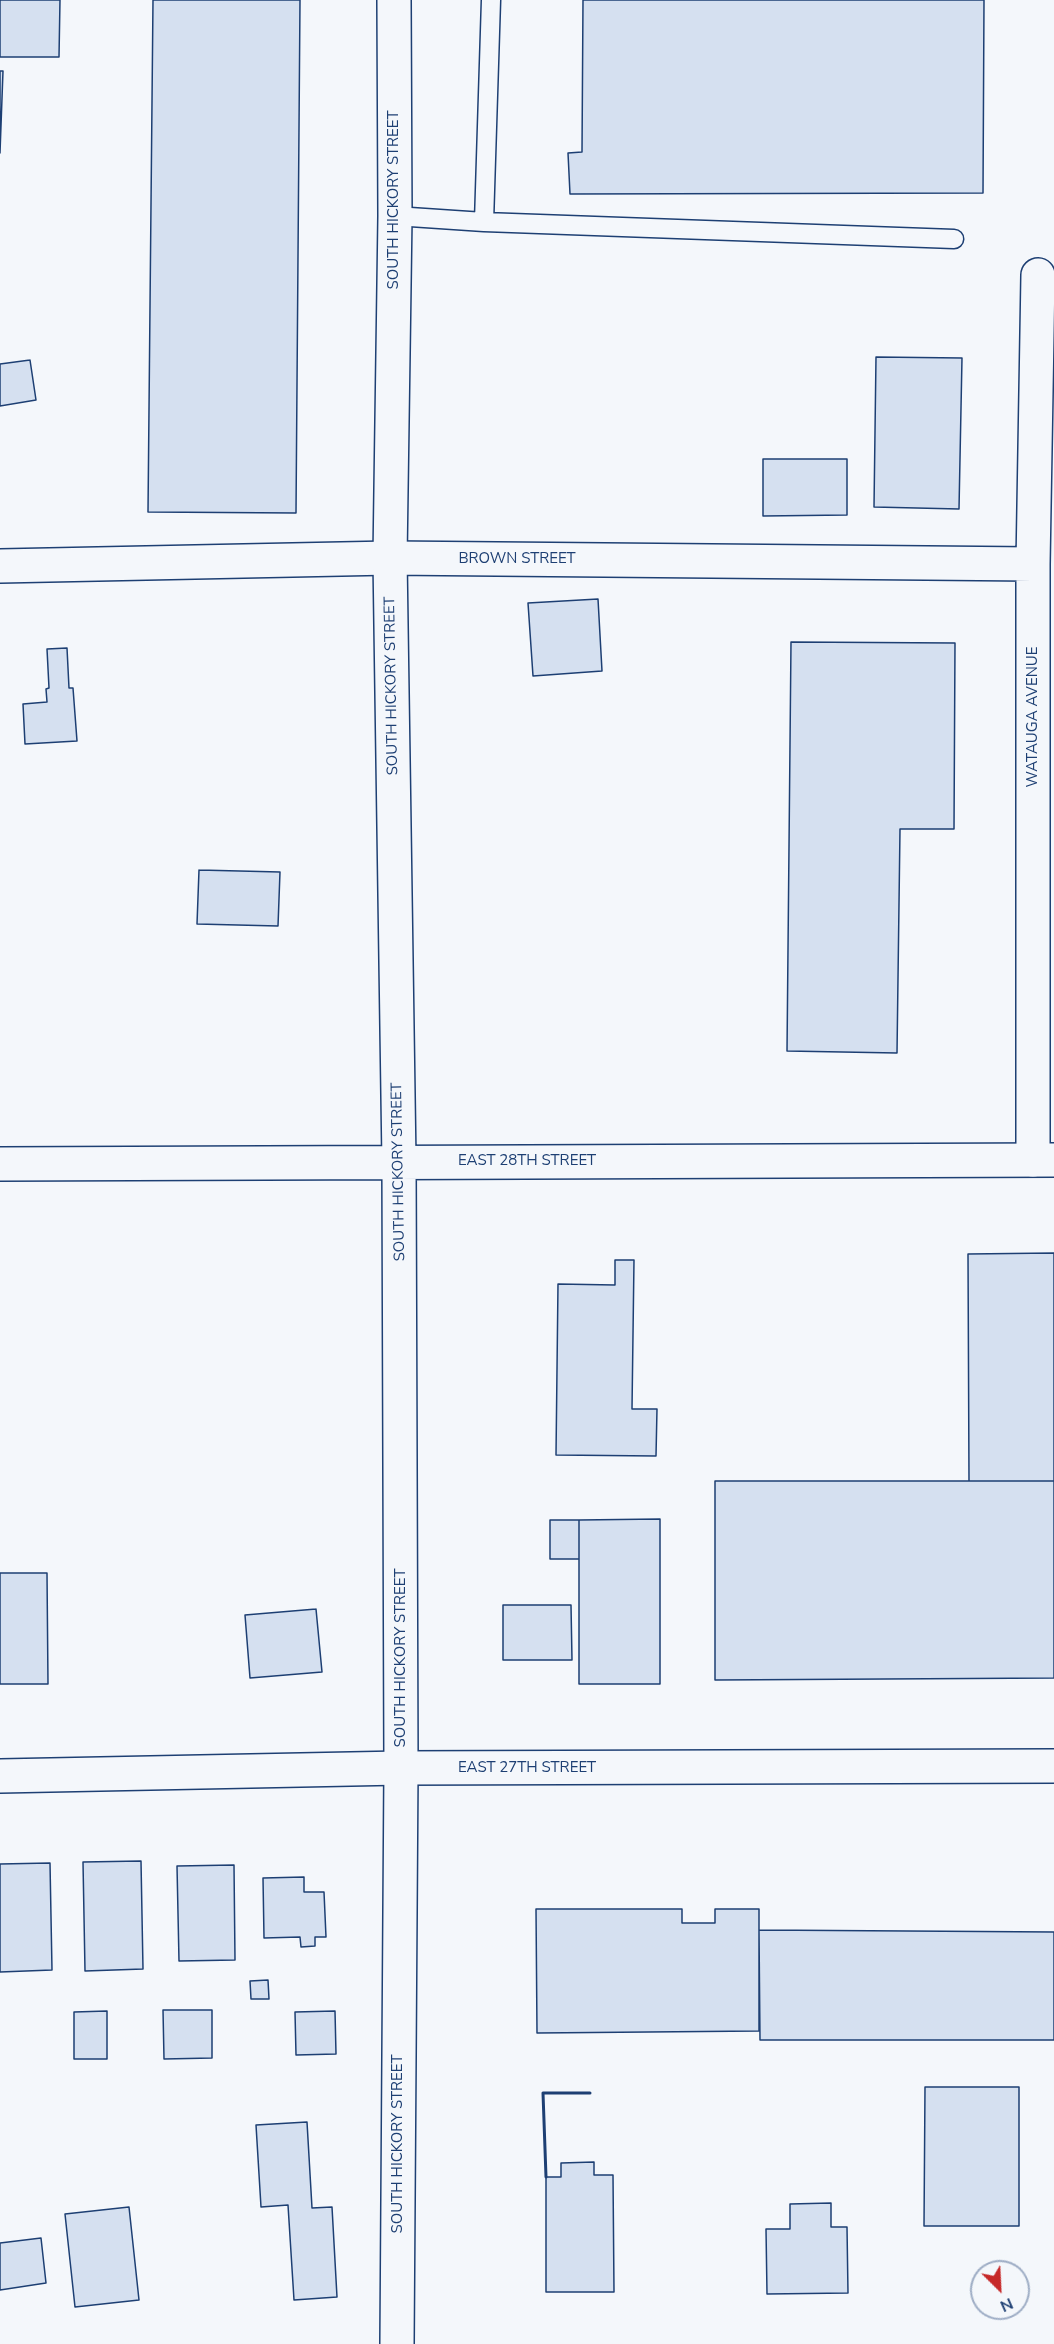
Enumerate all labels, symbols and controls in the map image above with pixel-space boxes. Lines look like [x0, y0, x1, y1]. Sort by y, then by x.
street label: SOUTH HICKORY STREET [385, 111, 403, 289]
street label: BROWN STREET [458, 550, 576, 568]
street label: SOUTH HICKORY STREET [381, 596, 403, 776]
street label: WATAUGA AVENUE [1024, 647, 1042, 787]
street label: SOUTH HICKORY STREET [388, 1082, 410, 1262]
street label: EAST 28TH STREET [458, 1152, 596, 1170]
street label: SOUTH HICKORY STREET [392, 1569, 410, 1747]
street label: EAST 27TH STREET [458, 1759, 596, 1777]
street label: SOUTH HICKORY STREET [389, 2055, 407, 2233]
north arrow [970, 2260, 1030, 2320]
text: N [997, 2292, 1016, 2317]

